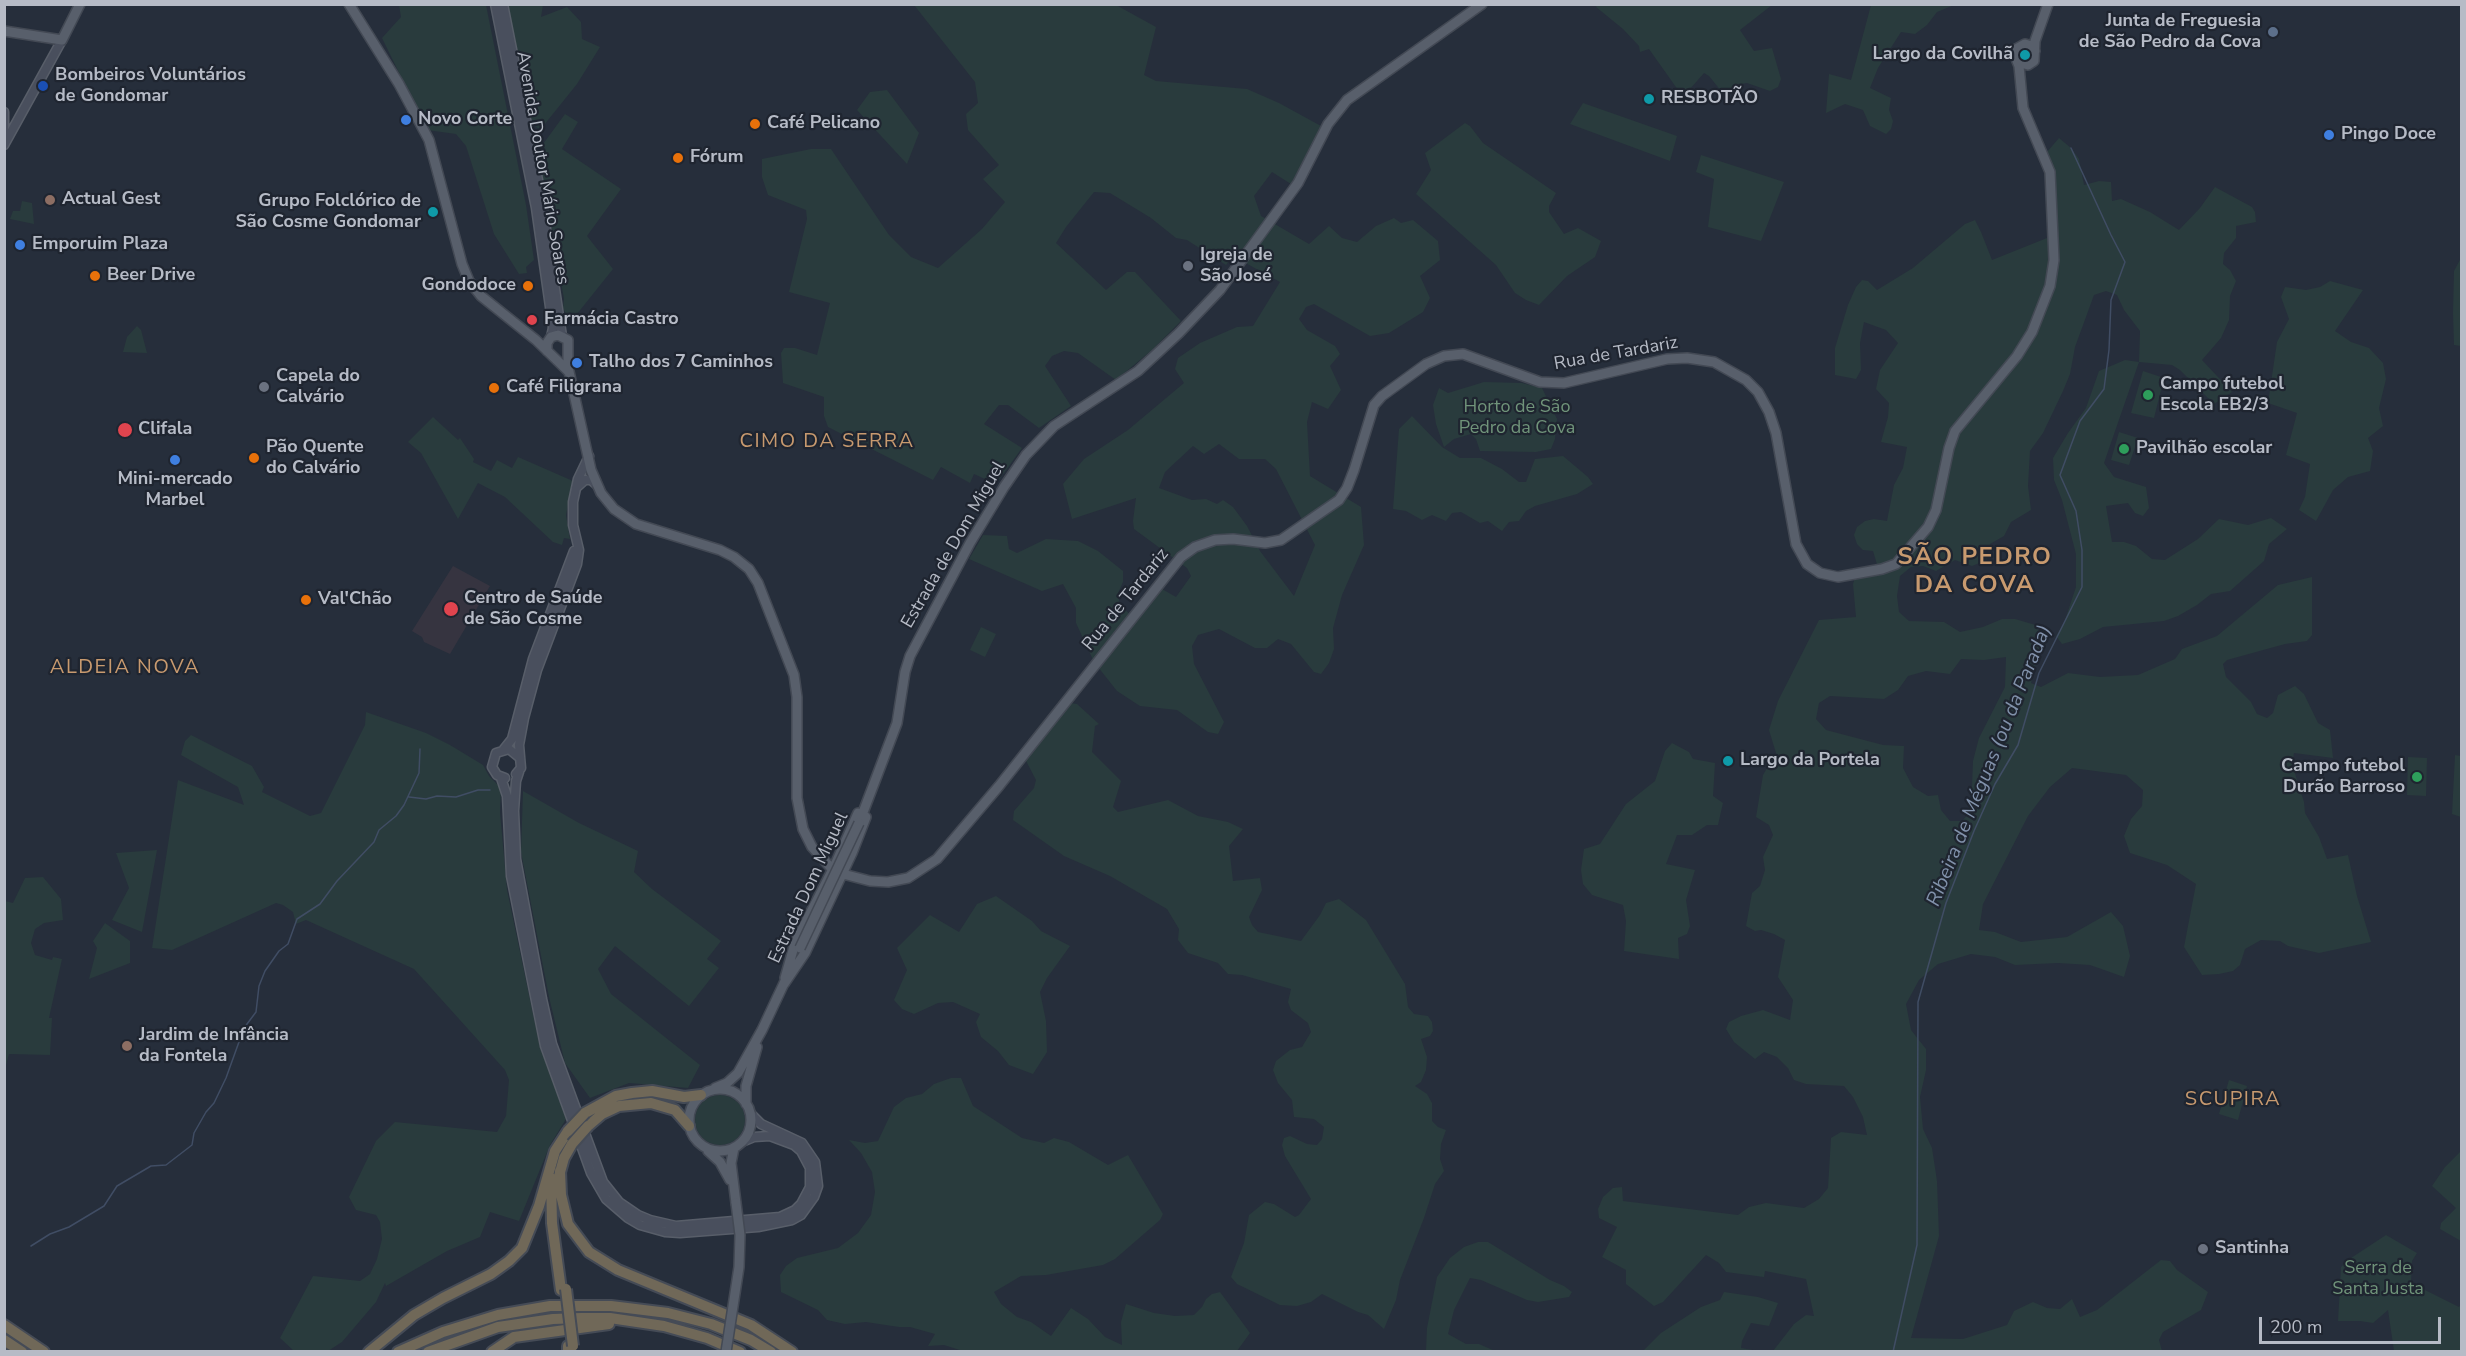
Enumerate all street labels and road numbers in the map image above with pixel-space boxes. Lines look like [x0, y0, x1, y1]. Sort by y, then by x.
street label: Avenida Doutor Mário Soares [511, 50, 573, 286]
street label: Rua de Tardariz [1552, 332, 1680, 376]
street label: Estrada de Dom Miguel [897, 458, 1011, 632]
street label: Rua de Tardariz [1078, 545, 1174, 655]
street label: Estrada Dom Miguel [764, 809, 854, 967]

